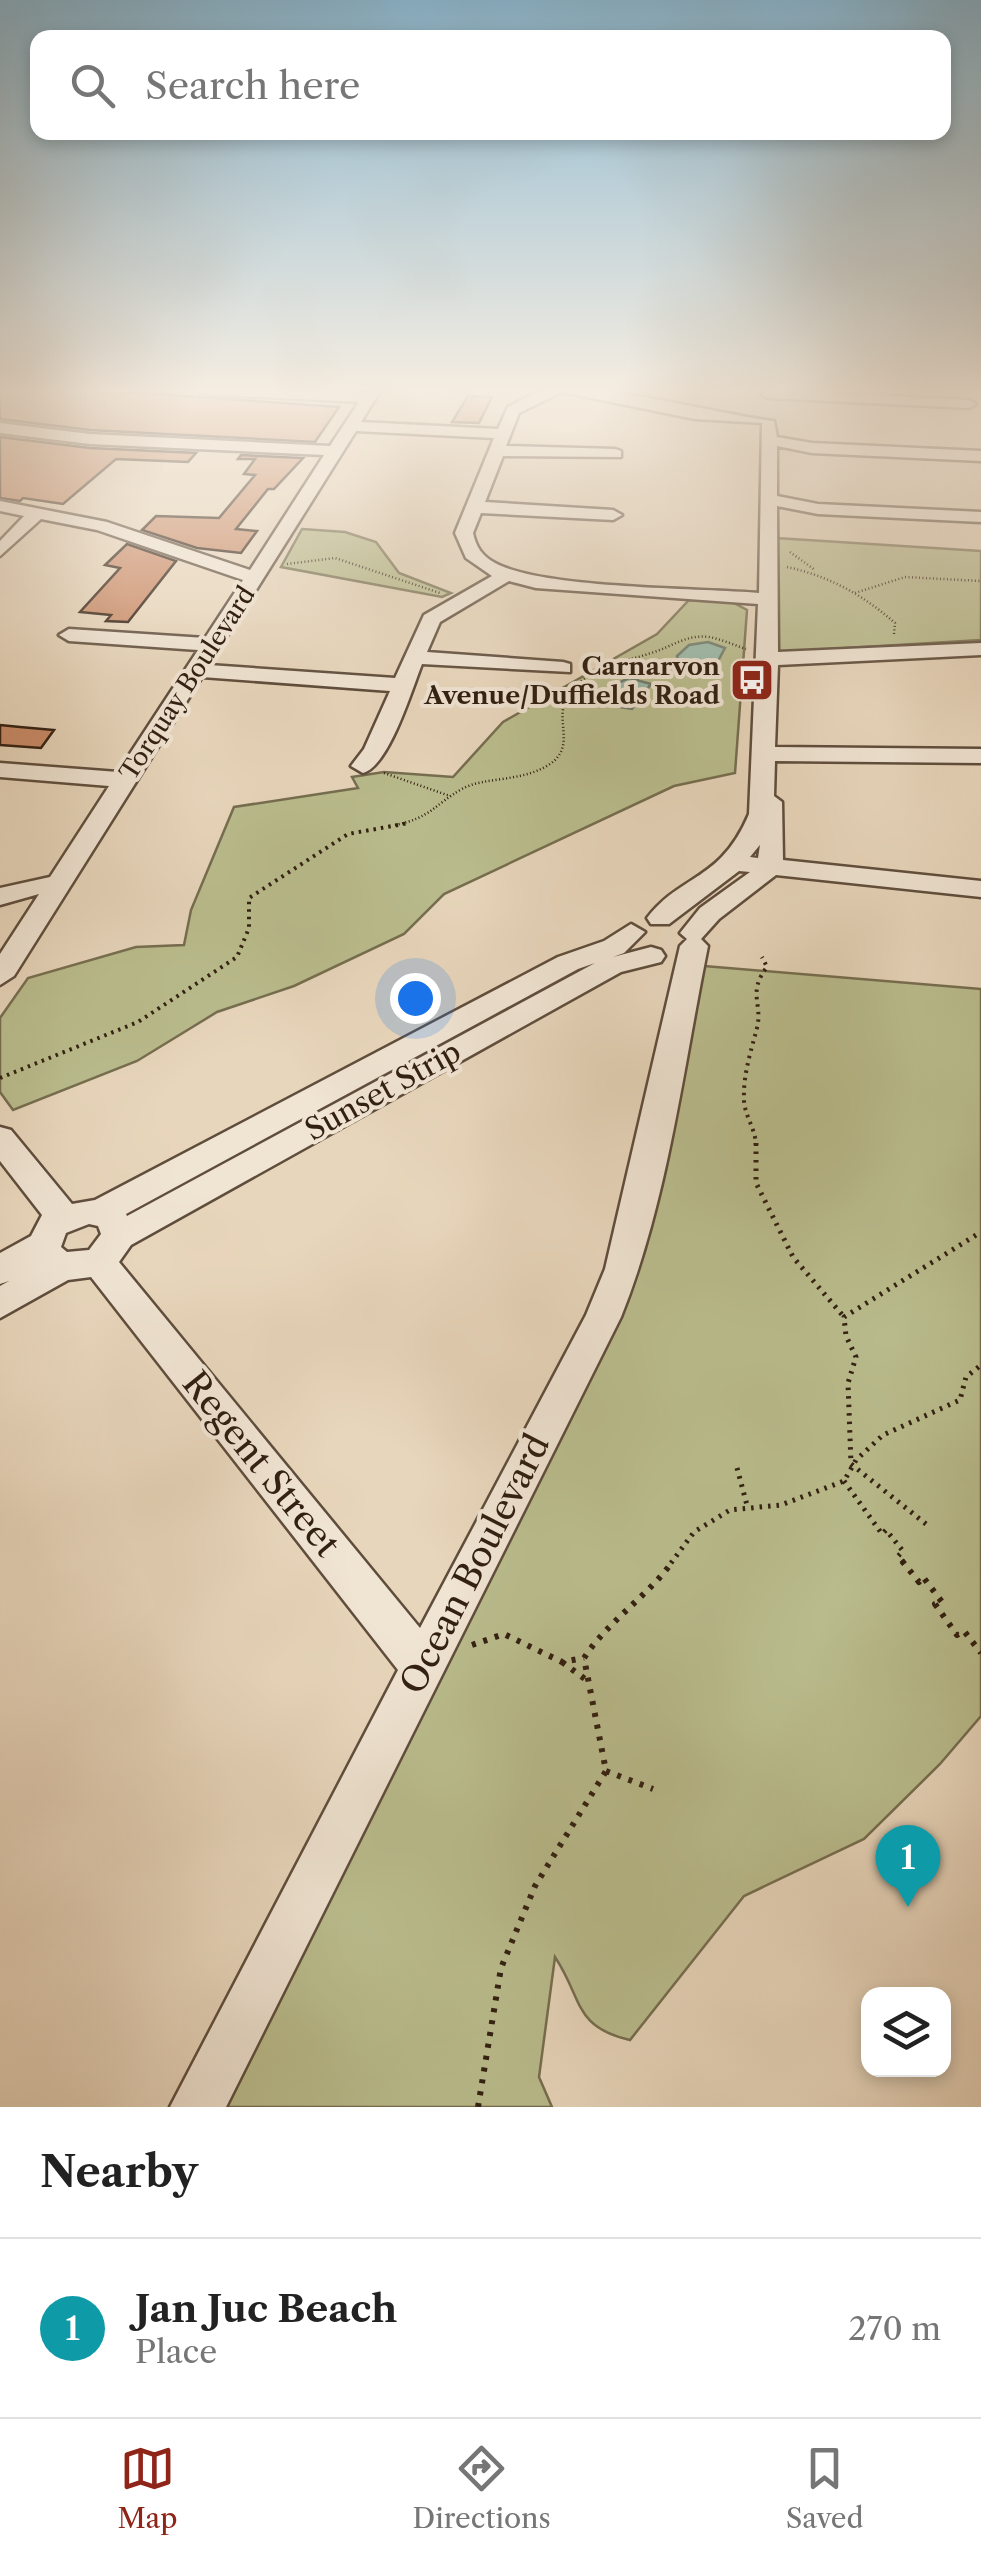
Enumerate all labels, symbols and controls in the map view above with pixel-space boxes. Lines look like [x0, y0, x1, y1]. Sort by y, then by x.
search box [30, 30, 951, 140]
icon: search [65, 58, 120, 113]
text: Search here [145, 62, 360, 109]
street label: Torquay Boulevard [113, 580, 262, 786]
place label: Carnarvon Avenue/Duffields Road [423, 651, 720, 711]
bus stop icon: Carnarvon Avenue/Duffields Road [729, 657, 775, 703]
your location [390, 973, 441, 1024]
street label: Sunset Strip [298, 1033, 467, 1149]
street label: Regent Street [174, 1362, 350, 1565]
street label: Ocean Boulevard [391, 1427, 559, 1701]
pin: 1 [876, 1824, 940, 1907]
map controls [861, 1987, 951, 2077]
button: layers [861, 1987, 951, 2077]
text: Nearby [40, 2146, 198, 2198]
text: Jan Juc Beach [135, 2285, 397, 2332]
text: 1 [65, 2309, 80, 2348]
text: 270 m [848, 2309, 941, 2348]
text: Place [135, 2332, 217, 2371]
tab: Map [117, 2441, 178, 2535]
tab: Directions [412, 2441, 551, 2535]
tab: Saved [786, 2441, 864, 2535]

